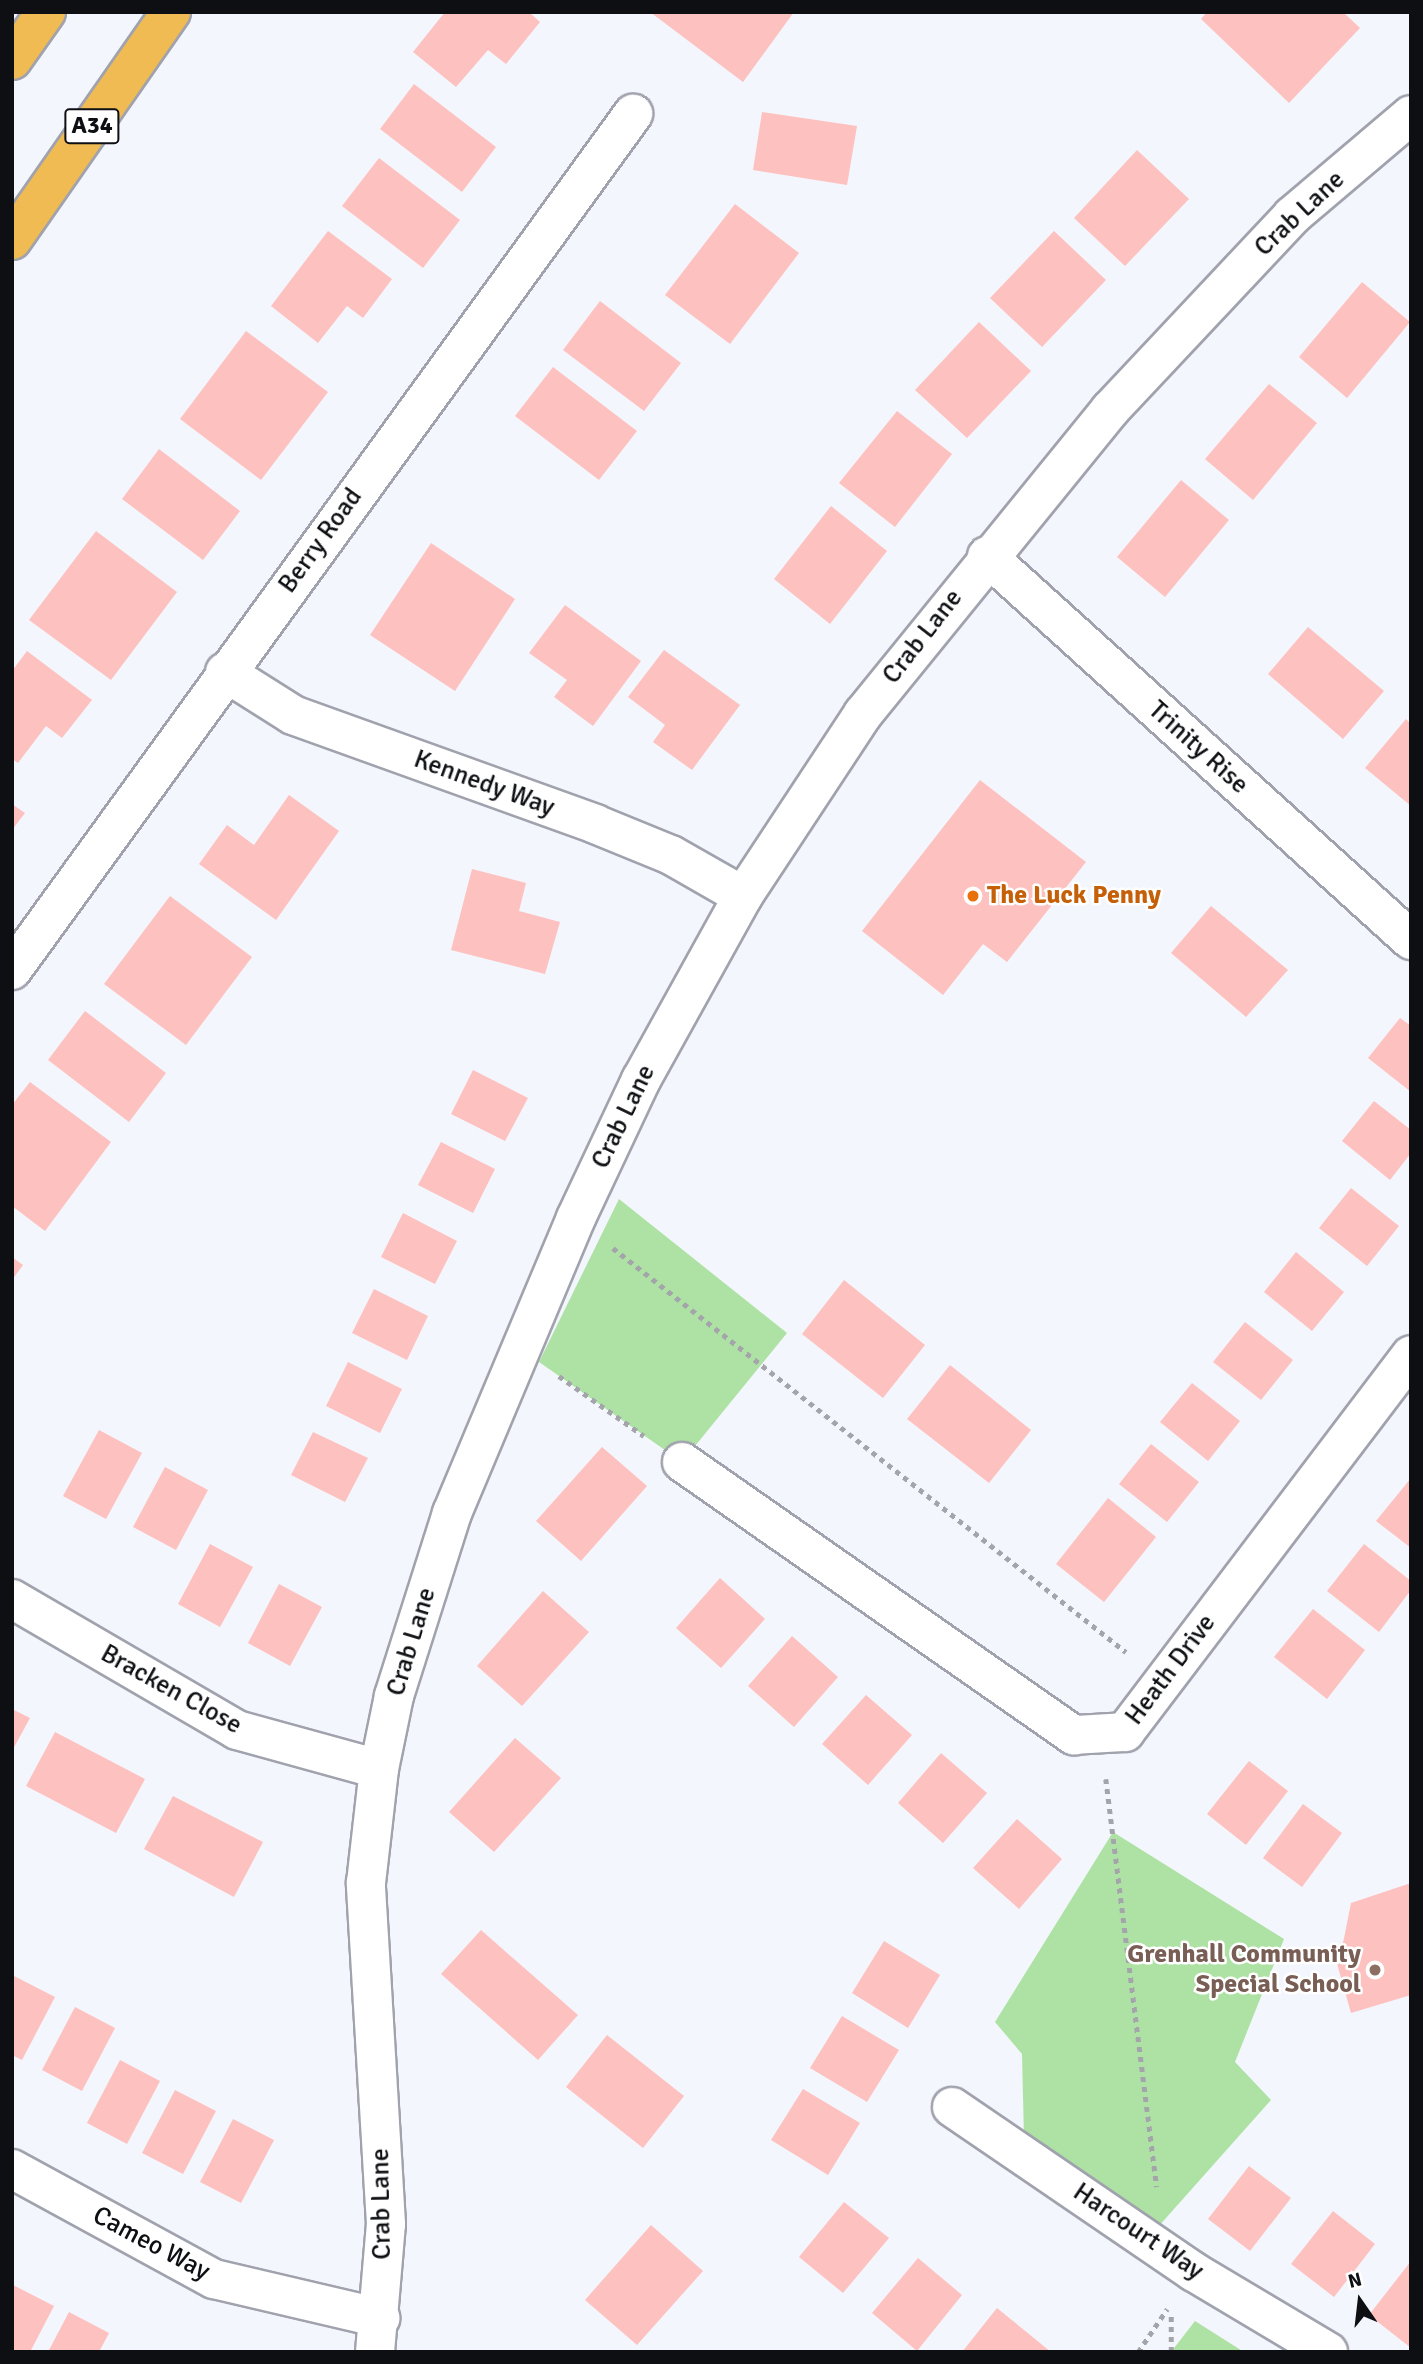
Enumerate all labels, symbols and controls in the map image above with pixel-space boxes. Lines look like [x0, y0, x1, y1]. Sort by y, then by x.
road number: A34 [64, 106, 120, 146]
street label: Crab Lane [1249, 165, 1351, 263]
street label: Berry Road [273, 482, 369, 600]
street label: Crab Lane [876, 583, 970, 691]
street label: Trinity Rise [1142, 695, 1254, 801]
street label: Kennedy Way [409, 744, 559, 824]
place label: The Luck Penny [987, 880, 1161, 912]
marker: The Luck Penny [965, 888, 981, 904]
street label: Crab Lane [586, 1060, 662, 1174]
street label: Crab Lane [381, 1584, 443, 1700]
street label: Heath Drive [1119, 1608, 1223, 1732]
street label: Bracken Close [95, 1638, 247, 1742]
place label: Grenhall Community Special School [1127, 1939, 1361, 2000]
marker: Grenhall Community Special School [1367, 1962, 1383, 1978]
street label: Crab Lane [365, 2148, 399, 2260]
street label: Harcourt Way [1067, 2177, 1209, 2287]
street label: Cameo Way [87, 2200, 215, 2288]
north arrow [1325, 2266, 1395, 2336]
text: N [1346, 2267, 1364, 2294]

